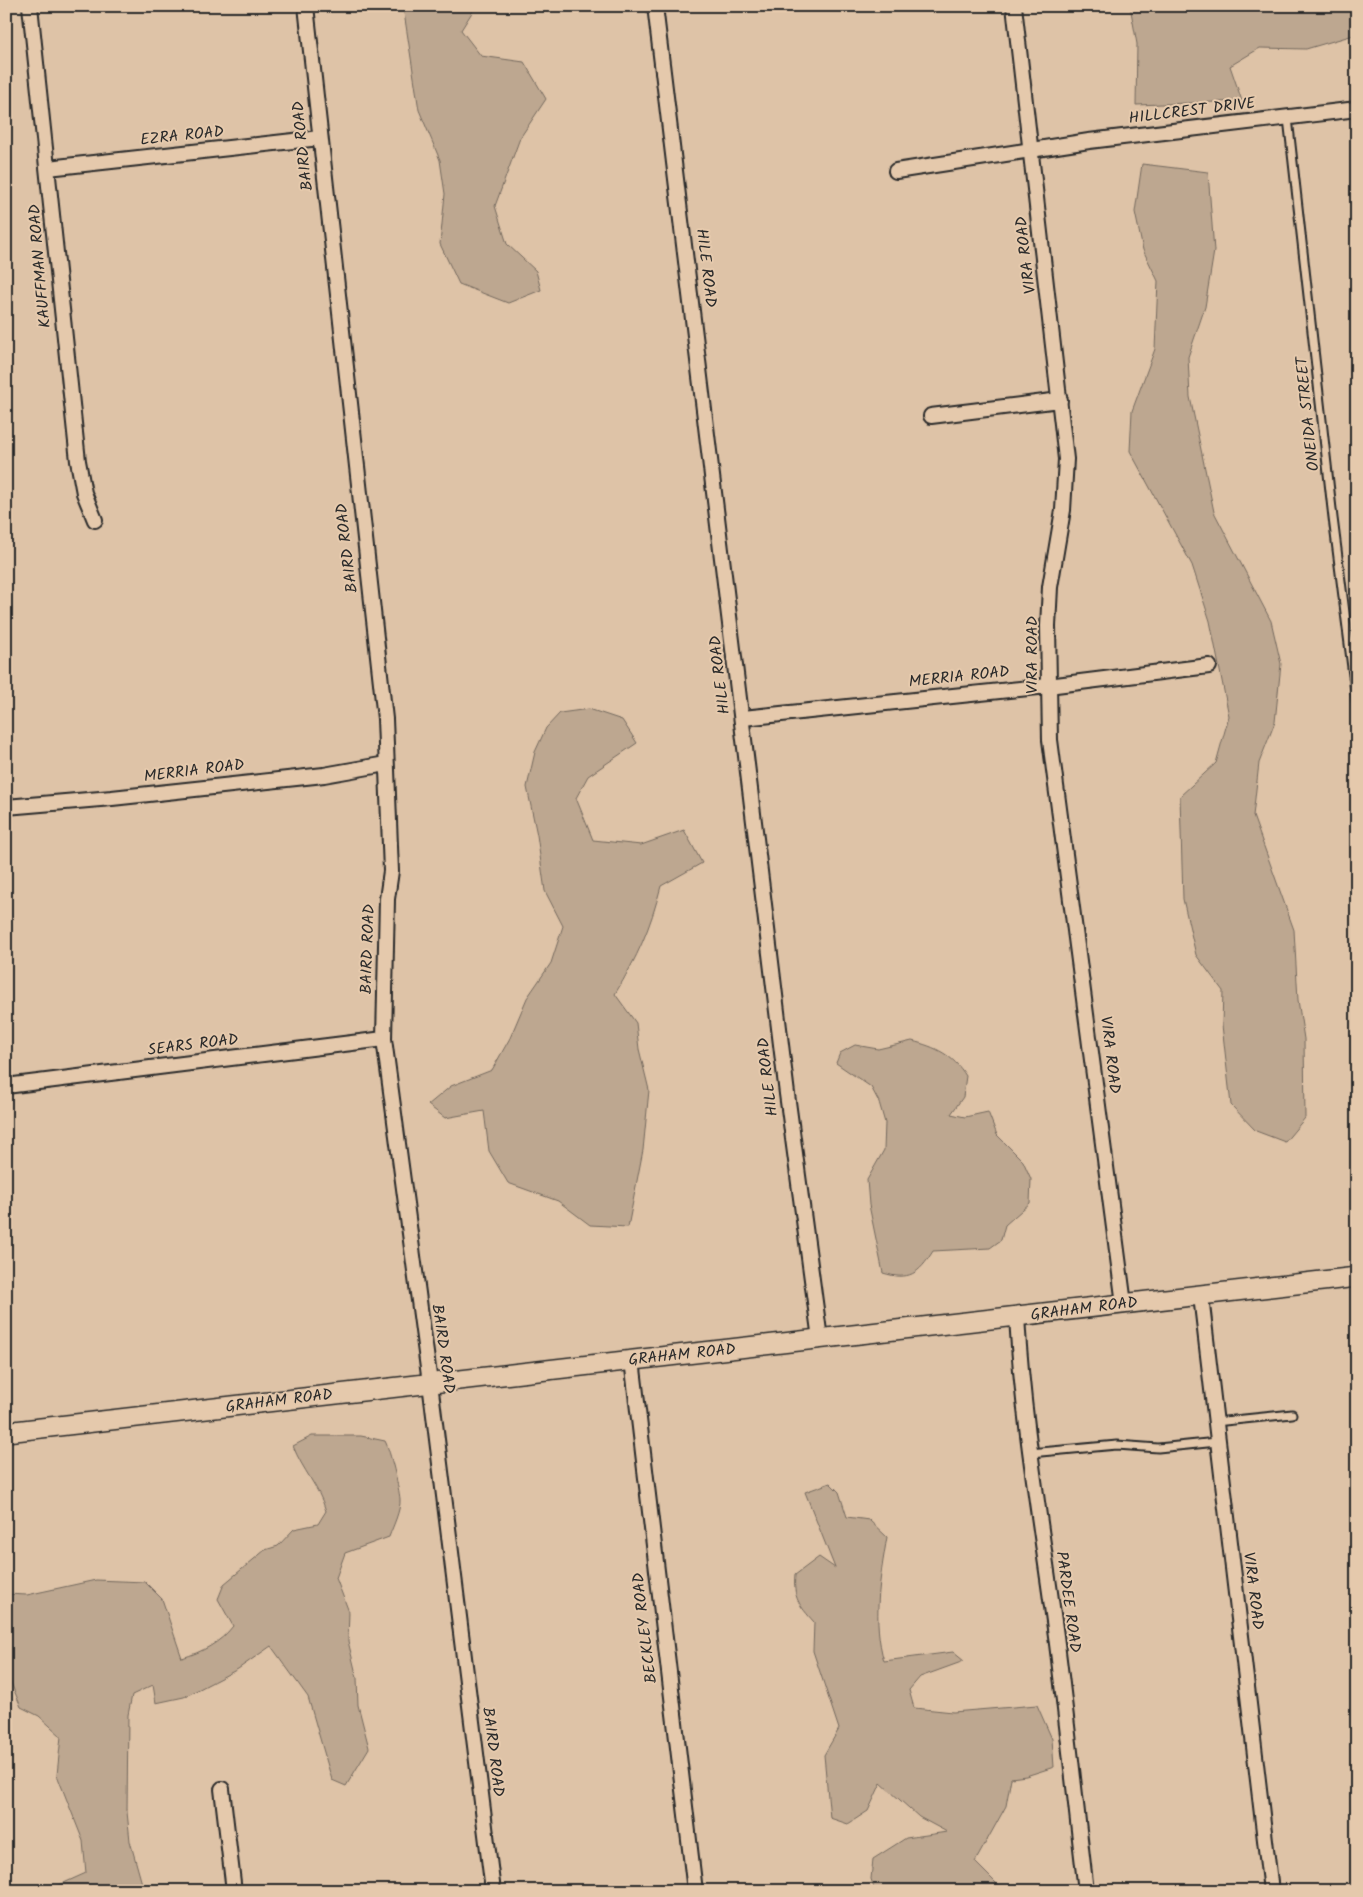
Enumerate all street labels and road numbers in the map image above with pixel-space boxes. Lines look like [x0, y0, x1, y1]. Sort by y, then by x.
street label: HILLCREST DRIVE [1127, 91, 1257, 131]
street label: BAIRD ROAD [286, 100, 320, 192]
street label: EZRA ROAD [139, 119, 225, 153]
street label: KAUFFMAN ROAD [22, 203, 58, 329]
street label: VIRA ROAD [1009, 215, 1043, 295]
street label: HILE ROAD [689, 227, 723, 309]
street label: ONEIDA STREET [1289, 354, 1326, 473]
street label: BAIRD ROAD [329, 502, 365, 594]
street label: VIRA ROAD [1020, 616, 1045, 694]
street label: HILE ROAD [703, 634, 737, 716]
street label: MERRIA ROAD [907, 659, 1011, 695]
street label: MERRIA ROAD [142, 752, 246, 790]
street label: BAIRD ROAD [354, 904, 382, 994]
street label: VIRA ROAD [1093, 1015, 1127, 1095]
street label: SEARS ROAD [146, 1027, 240, 1063]
street label: HILE ROAD [751, 1036, 785, 1118]
street label: GRAHAM ROAD [1029, 1290, 1139, 1328]
street label: BAIRD ROAD [424, 1303, 462, 1395]
street label: GRAHAM ROAD [627, 1337, 737, 1373]
street label: GRAHAM ROAD [224, 1382, 334, 1420]
street label: PARDEE ROAD [1048, 1550, 1088, 1654]
street label: VIRA ROAD [1236, 1551, 1270, 1631]
street label: BECKLEY ROAD [626, 1571, 664, 1685]
street label: BAIRD ROAD [475, 1706, 511, 1798]

